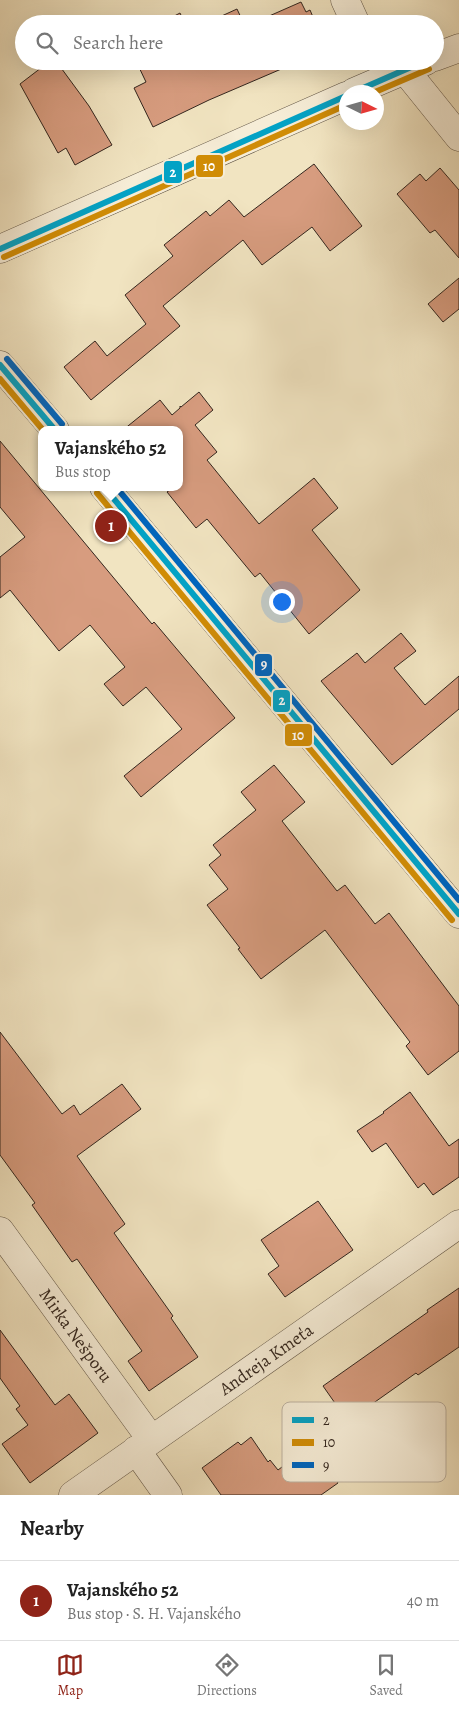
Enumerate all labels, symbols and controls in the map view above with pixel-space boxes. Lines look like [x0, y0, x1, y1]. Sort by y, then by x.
search box [15, 15, 444, 70]
icon: search [33, 29, 61, 57]
text: Search here [73, 30, 163, 56]
north arrow [339, 85, 384, 130]
line badge: 10 [195, 154, 224, 178]
text: 10 [203, 157, 215, 176]
line badge: 2 [163, 160, 183, 184]
text: 2 [170, 163, 177, 182]
popup [38, 426, 183, 491]
text: Vajanského 52 [55, 435, 166, 461]
text: Bus stop [55, 461, 111, 483]
pin: 1 [95, 507, 127, 545]
your location [269, 589, 295, 615]
line badge: 9 [254, 653, 273, 677]
text: 9 [261, 655, 268, 674]
line badge: 2 [272, 689, 291, 713]
text: 2 [279, 691, 286, 710]
line badge: 10 [284, 723, 313, 747]
text: 10 [292, 726, 304, 745]
street label: Mirka Nešporu [34, 1284, 118, 1387]
street label: Andreja Kmeťa [213, 1318, 319, 1401]
legend [282, 1402, 446, 1482]
text: 2 [323, 1411, 330, 1430]
text: 10 [323, 1433, 335, 1452]
text: 9 [323, 1456, 329, 1475]
text: Nearby [20, 1514, 83, 1542]
text: Vajanského 52 [67, 1577, 178, 1603]
text: 1 [33, 1590, 39, 1612]
text: 40 m [407, 1590, 439, 1612]
text: Bus stop · S. H. Vajanského [67, 1603, 241, 1625]
tab: Map [56, 1651, 84, 1700]
tab: Directions [197, 1651, 257, 1700]
tab: Saved [370, 1651, 403, 1700]

